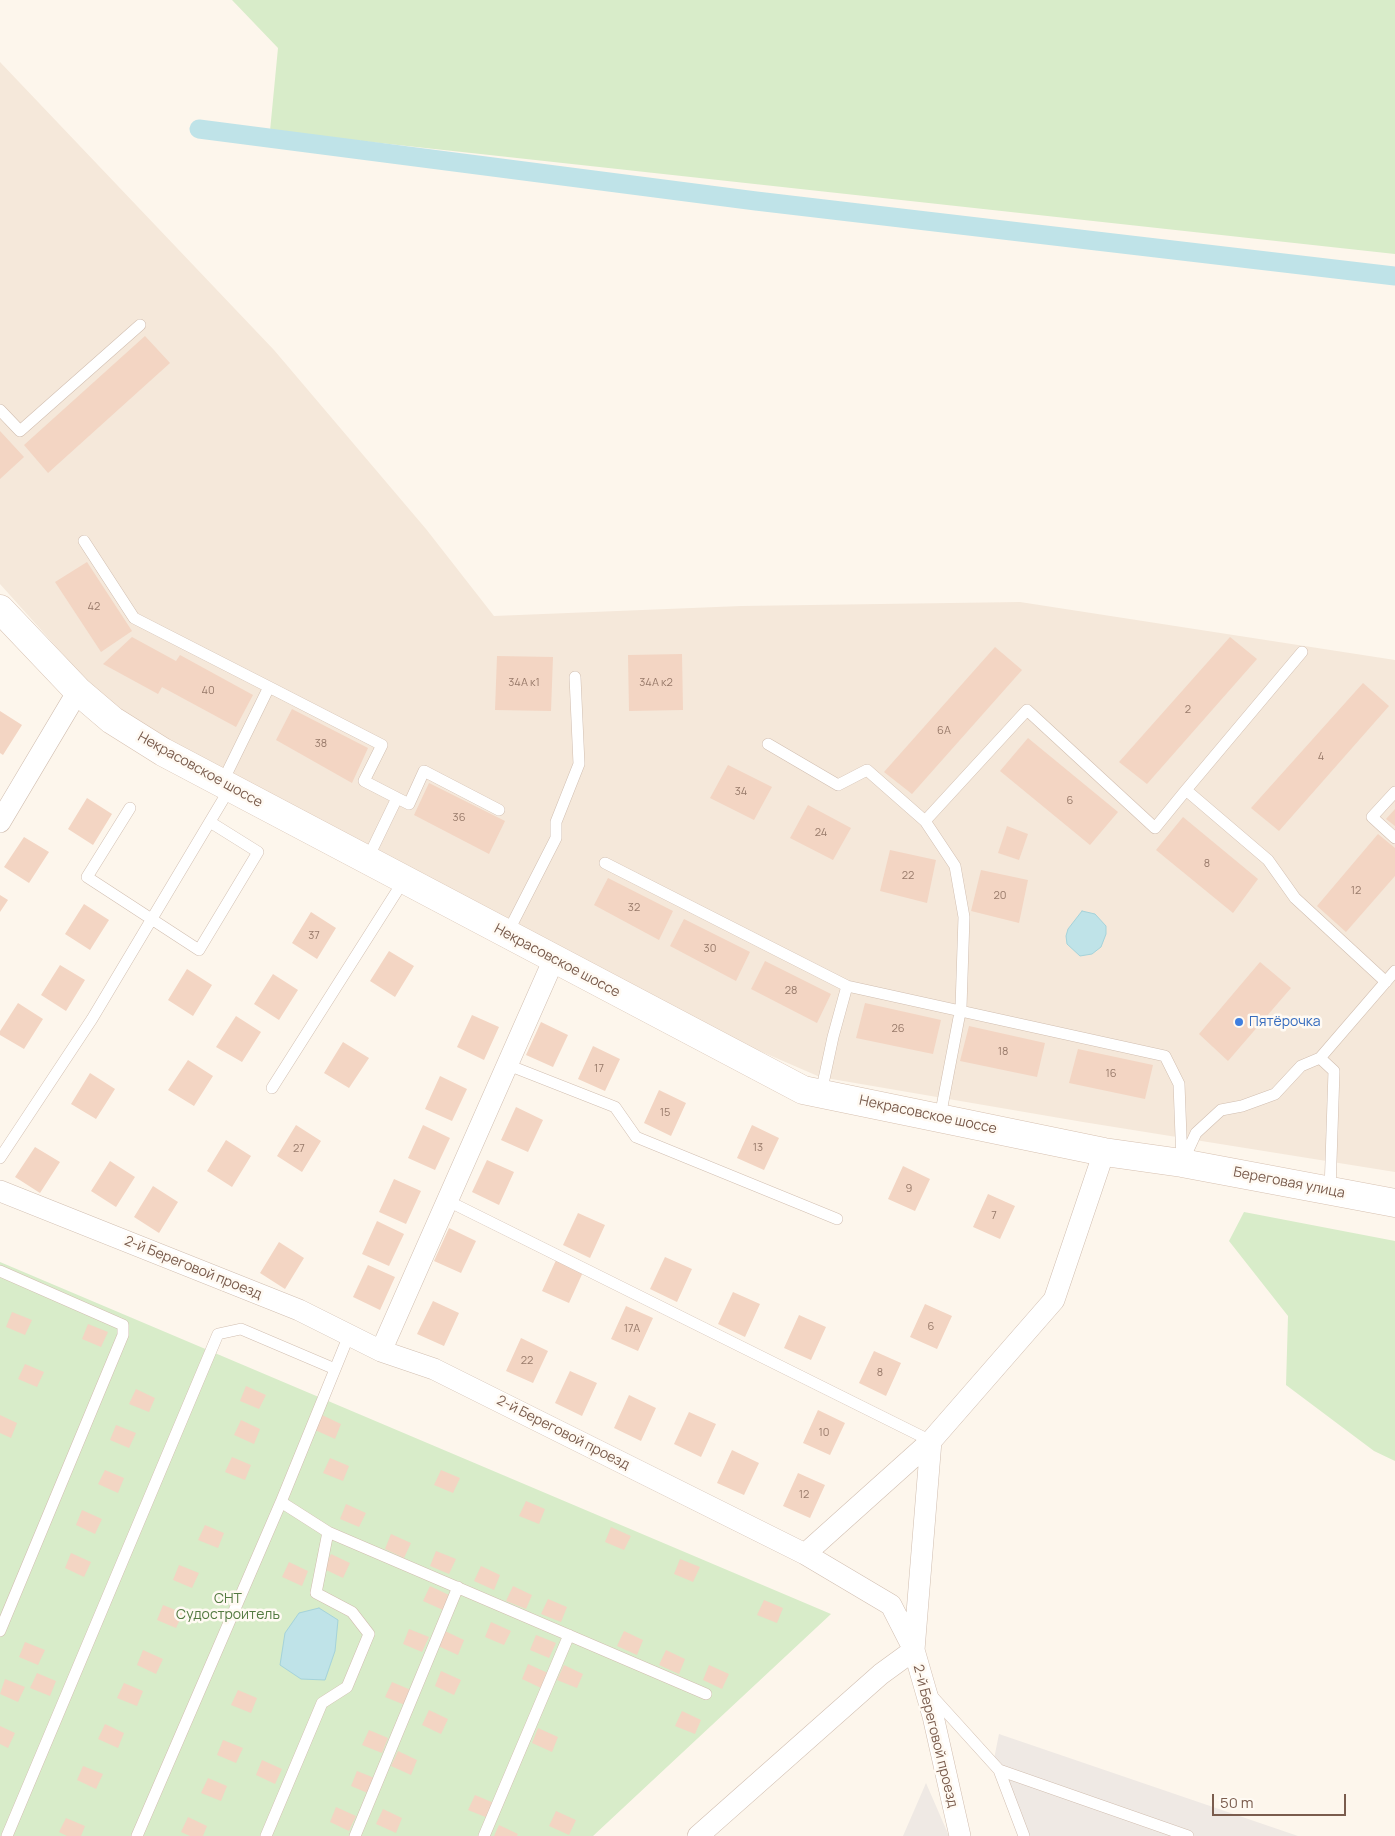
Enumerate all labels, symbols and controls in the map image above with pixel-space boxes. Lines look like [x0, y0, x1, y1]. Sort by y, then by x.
house number: 42 [88, 600, 100, 614]
house number: 34А к1 [508, 676, 540, 690]
house number: 34А к2 [639, 676, 673, 690]
house number: 40 [201, 684, 215, 698]
house number: 2 [1185, 703, 1191, 717]
house number: 6А [937, 724, 951, 738]
street label: Некрасовское шоссе [135, 729, 265, 811]
house number: 38 [315, 737, 327, 751]
house number: 4 [1318, 750, 1324, 764]
house number: 34 [735, 785, 747, 799]
house number: 6 [1067, 794, 1073, 808]
house number: 36 [453, 811, 465, 825]
house number: 24 [815, 826, 827, 840]
house number: 8 [1204, 857, 1210, 871]
house number: 22 [902, 869, 914, 883]
house number: 12 [1351, 884, 1361, 898]
house number: 20 [994, 889, 1006, 903]
house number: 32 [628, 901, 640, 915]
street label: Некрасовское шоссе [491, 921, 623, 1001]
house number: 37 [308, 929, 320, 943]
house number: 30 [704, 942, 716, 956]
house number: 28 [785, 984, 797, 998]
place label: Пятёрочка [1249, 1014, 1321, 1030]
marker: Пятёрочка [1233, 1016, 1245, 1028]
house number: 26 [891, 1022, 905, 1036]
house number: 18 [998, 1045, 1008, 1059]
house number: 17 [594, 1062, 604, 1076]
house number: 16 [1105, 1067, 1117, 1081]
street label: Некрасовское шоссе [858, 1092, 998, 1138]
house number: 15 [660, 1106, 670, 1120]
house number: 13 [753, 1141, 763, 1155]
house number: 27 [293, 1142, 305, 1156]
street label: Береговая улица [1232, 1164, 1346, 1202]
house number: 9 [906, 1182, 912, 1196]
house number: 7 [991, 1209, 997, 1223]
street label: 2-й Береговой проезд [122, 1233, 264, 1303]
house number: 6 [928, 1320, 934, 1334]
house number: 17А [624, 1322, 640, 1336]
house number: 22 [521, 1354, 533, 1368]
house number: 8 [877, 1366, 883, 1380]
street label: 2-й Береговой проезд [494, 1392, 632, 1474]
house number: 10 [819, 1426, 829, 1440]
house number: 12 [799, 1488, 809, 1502]
park label: СНТ Судостроитель [176, 1591, 280, 1624]
street label: 2-й Береговой проезд [909, 1663, 961, 1809]
scale bar [1215, 1784, 1349, 1816]
text: 50 m [1220, 1792, 1254, 1813]

